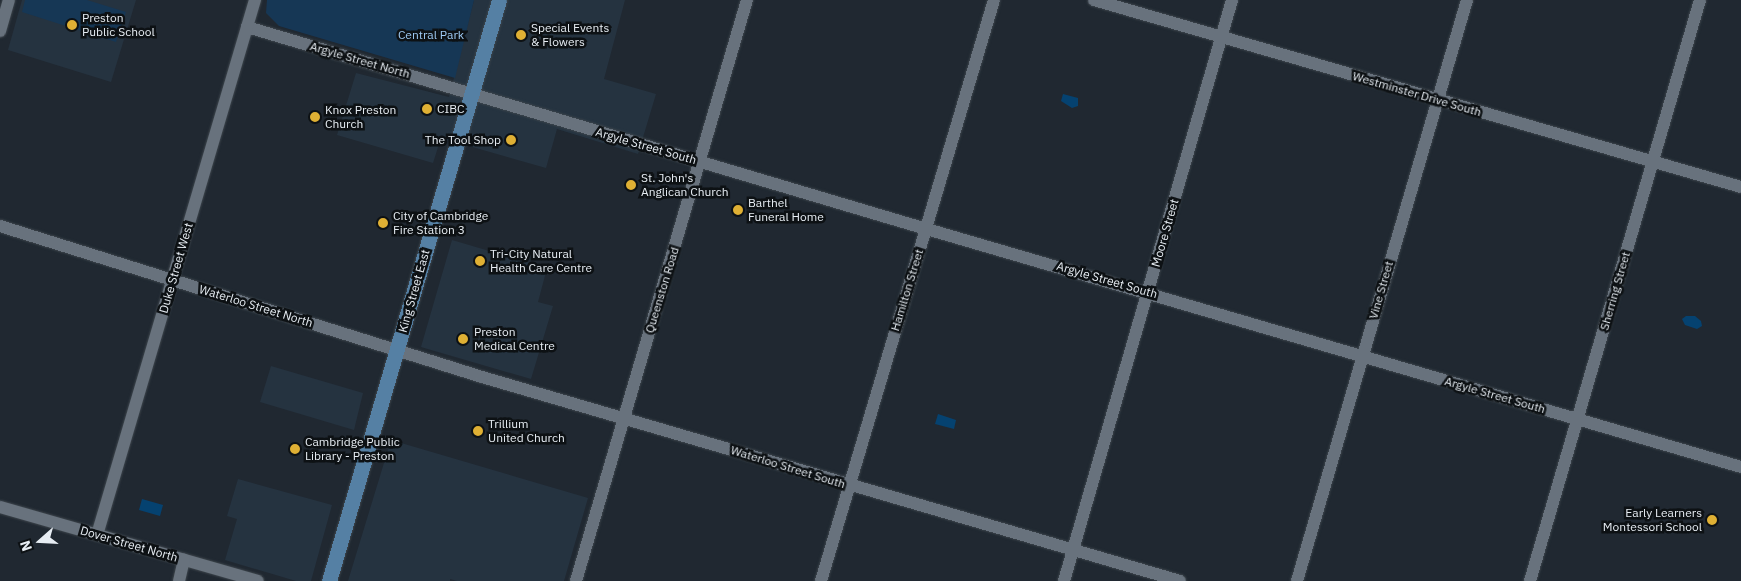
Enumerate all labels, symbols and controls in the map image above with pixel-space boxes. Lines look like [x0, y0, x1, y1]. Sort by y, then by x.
place label: Preston Public School [82, 11, 155, 39]
marker: Preston Public School [66, 19, 78, 31]
place label: Special Events & Flowers [531, 21, 609, 49]
park label: Central Park [398, 28, 464, 42]
marker: Special Events & Flowers [515, 29, 527, 41]
street label: Argyle Street North [308, 39, 412, 81]
street label: Westminster Drive South [1351, 69, 1483, 119]
place label: CIBC [437, 102, 465, 116]
place label: Knox Preston Church [325, 103, 396, 131]
marker: CIBC [421, 103, 433, 115]
marker: Knox Preston Church [309, 111, 321, 123]
street label: Argyle Street South [594, 125, 698, 167]
place label: The Tool Shop [425, 133, 501, 147]
marker: The Tool Shop [505, 134, 517, 146]
place label: St. John's Anglican Church [641, 171, 728, 199]
marker: St. John's Anglican Church [625, 179, 637, 191]
place label: Barthel Funeral Home [748, 196, 824, 224]
street label: Moore Street [1148, 197, 1182, 269]
marker: Barthel Funeral Home [732, 204, 744, 216]
place label: City of Cambridge Fire Station 3 [393, 209, 488, 237]
marker: City of Cambridge Fire Station 3 [377, 217, 389, 229]
street label: Duke Street West [156, 221, 196, 315]
street label: Queenston Road [642, 245, 682, 335]
place label: Tri-City Natural Health Care Centre [490, 247, 592, 275]
street label: Hamilton Street [888, 247, 926, 333]
street label: King Street East [395, 248, 433, 334]
street label: Sherring Street [1597, 250, 1633, 332]
marker: Tri-City Natural Health Care Centre [474, 255, 486, 267]
street label: Argyle Street South [1055, 259, 1159, 301]
street label: Vine Street [1366, 259, 1396, 321]
street label: Waterloo Street North [197, 282, 315, 330]
place label: Preston Medical Centre [474, 325, 555, 353]
marker: Preston Medical Centre [456, 332, 470, 346]
street label: Argyle Street South [1443, 374, 1547, 416]
place label: Trillium United Church [488, 417, 565, 445]
marker: Trillium United Church [472, 425, 484, 437]
place label: Cambridge Public Library - Preston [305, 435, 400, 463]
marker: Cambridge Public Library - Preston [289, 443, 301, 455]
street label: Waterloo Street South [729, 443, 847, 491]
place label: Early Learners Montessori School [1603, 506, 1702, 534]
marker: Early Learners Montessori School [1706, 514, 1718, 526]
north arrow [15, 516, 65, 566]
street label: Dover Street North [79, 523, 179, 565]
text: N [16, 538, 36, 554]

